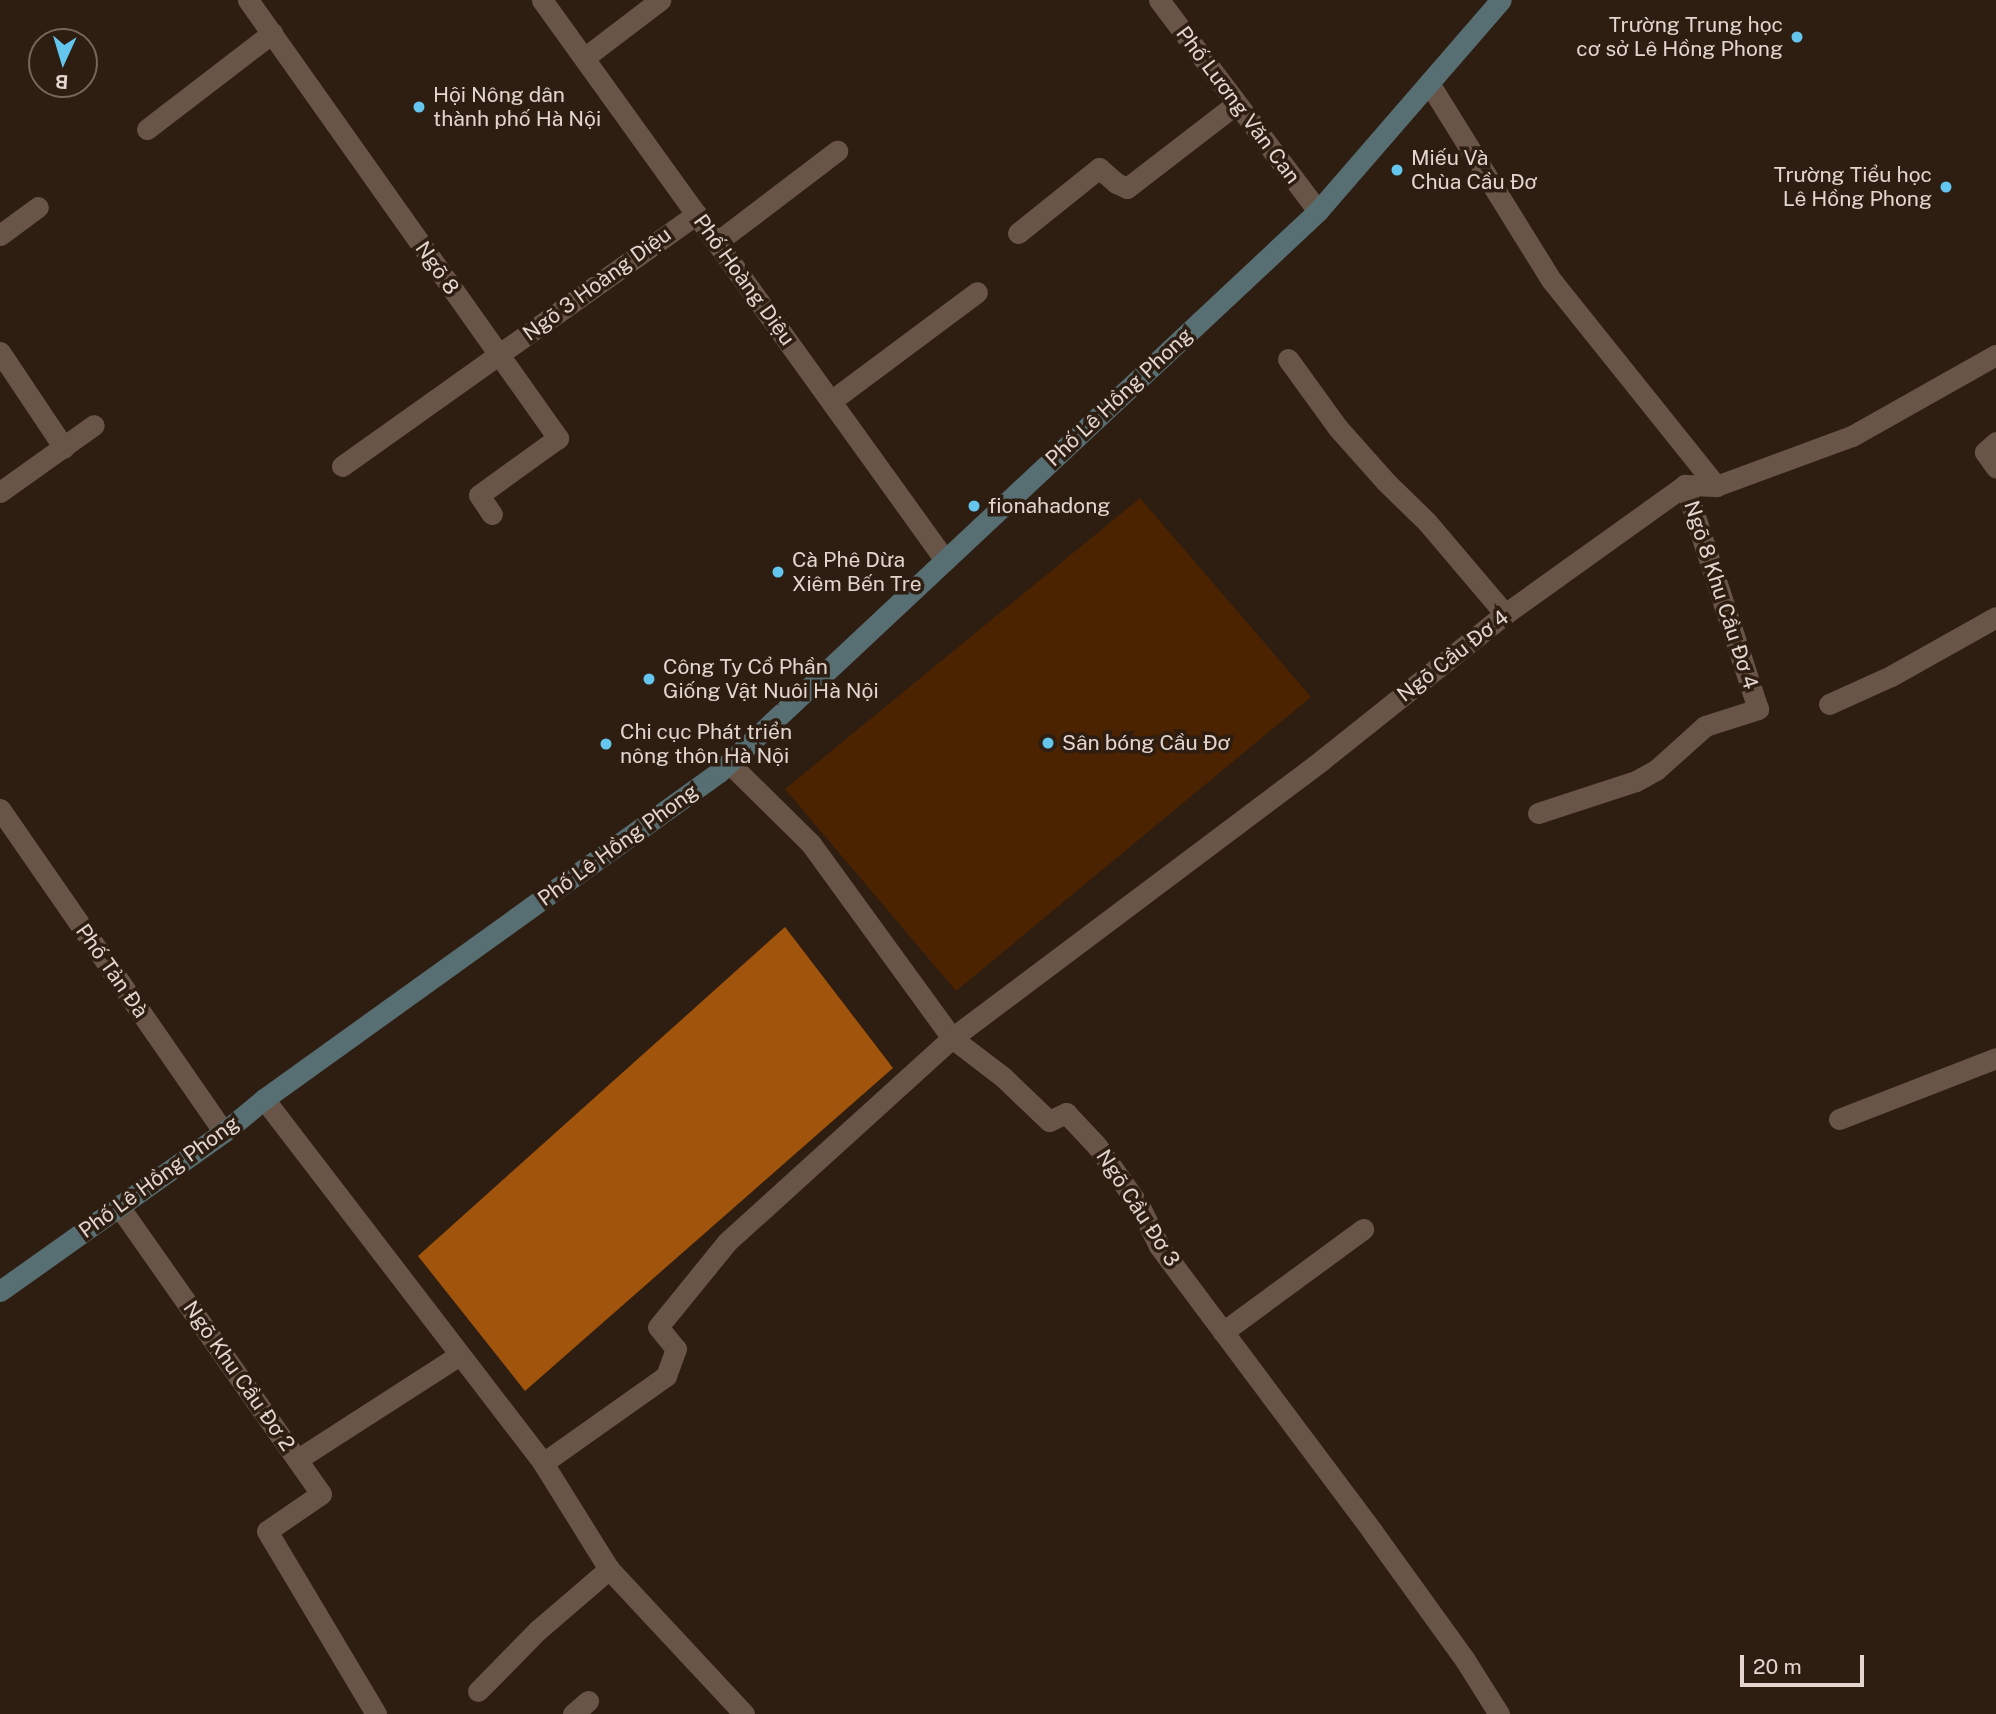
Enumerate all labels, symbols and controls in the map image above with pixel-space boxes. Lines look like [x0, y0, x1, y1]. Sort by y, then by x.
place label: Trường Trung học cơ sở Lê Hồng Phong [1576, 12, 1783, 62]
street label: Phố Lương Văn Can [1171, 21, 1305, 189]
north arrow [28, 28, 98, 98]
marker: Trường Trung học cơ sở Lê Hồng Phong [1789, 29, 1805, 45]
text: B [54, 71, 69, 93]
place label: Hội Nông dân thành phố Hà Nội [433, 82, 601, 132]
marker: Hội Nông dân thành phố Hà Nội [411, 99, 427, 115]
place label: Miếu Và Chùa Cầu Đơ [1411, 145, 1537, 195]
marker: Miếu Và Chùa Cầu Đơ [1389, 162, 1405, 178]
place label: Trường Tiểu học Lê Hồng Phong [1774, 162, 1932, 212]
marker: Trường Tiểu học Lê Hồng Phong [1938, 179, 1954, 195]
street label: Phố Hoàng Diệu [688, 210, 800, 350]
street label: Ngõ 3 Hoàng Diệu [518, 222, 676, 346]
street label: Ngõ 8 [410, 237, 464, 299]
street label: Phố Lê Hồng Phong [1040, 322, 1198, 472]
place label: fionahadong [988, 493, 1110, 519]
marker: fionahadong [966, 498, 982, 514]
street label: Ngõ 8 Khu Cầu Đơ 4 [1679, 498, 1763, 692]
place label: Cà Phê Dừa Xiêm Bến Tre [792, 547, 922, 597]
marker: Cà Phê Dừa Xiêm Bến Tre [770, 564, 786, 580]
street label: Ngõ Cầu Đơ 4 [1392, 605, 1514, 707]
place label: Công Ty Cổ Phần Giống Vật Nuôi Hà Nội [663, 654, 879, 704]
marker: Công Ty Cổ Phần Giống Vật Nuôi Hà Nội [641, 671, 657, 687]
place label: Chi cục Phát triển nông thôn Hà Nội [620, 719, 792, 769]
place label: Sân bóng Cầu Đơ [1062, 730, 1230, 756]
marker: Sân bóng Cầu Đơ [1040, 735, 1056, 751]
marker: Chi cục Phát triển nông thôn Hà Nội [598, 736, 614, 752]
street label: Phố Lê Hồng Phong [533, 778, 703, 912]
street label: Phố Tản Đà [70, 919, 154, 1023]
street label: Phố Lê Hồng Phong [74, 1110, 244, 1244]
street label: Ngõ Cầu Đơ 3 [1091, 1145, 1185, 1271]
street label: Ngõ Khu Cầu Đơ 2 [178, 1296, 300, 1456]
scale bar [1744, 1640, 1868, 1684]
text: 20 m [1753, 1654, 1802, 1679]

